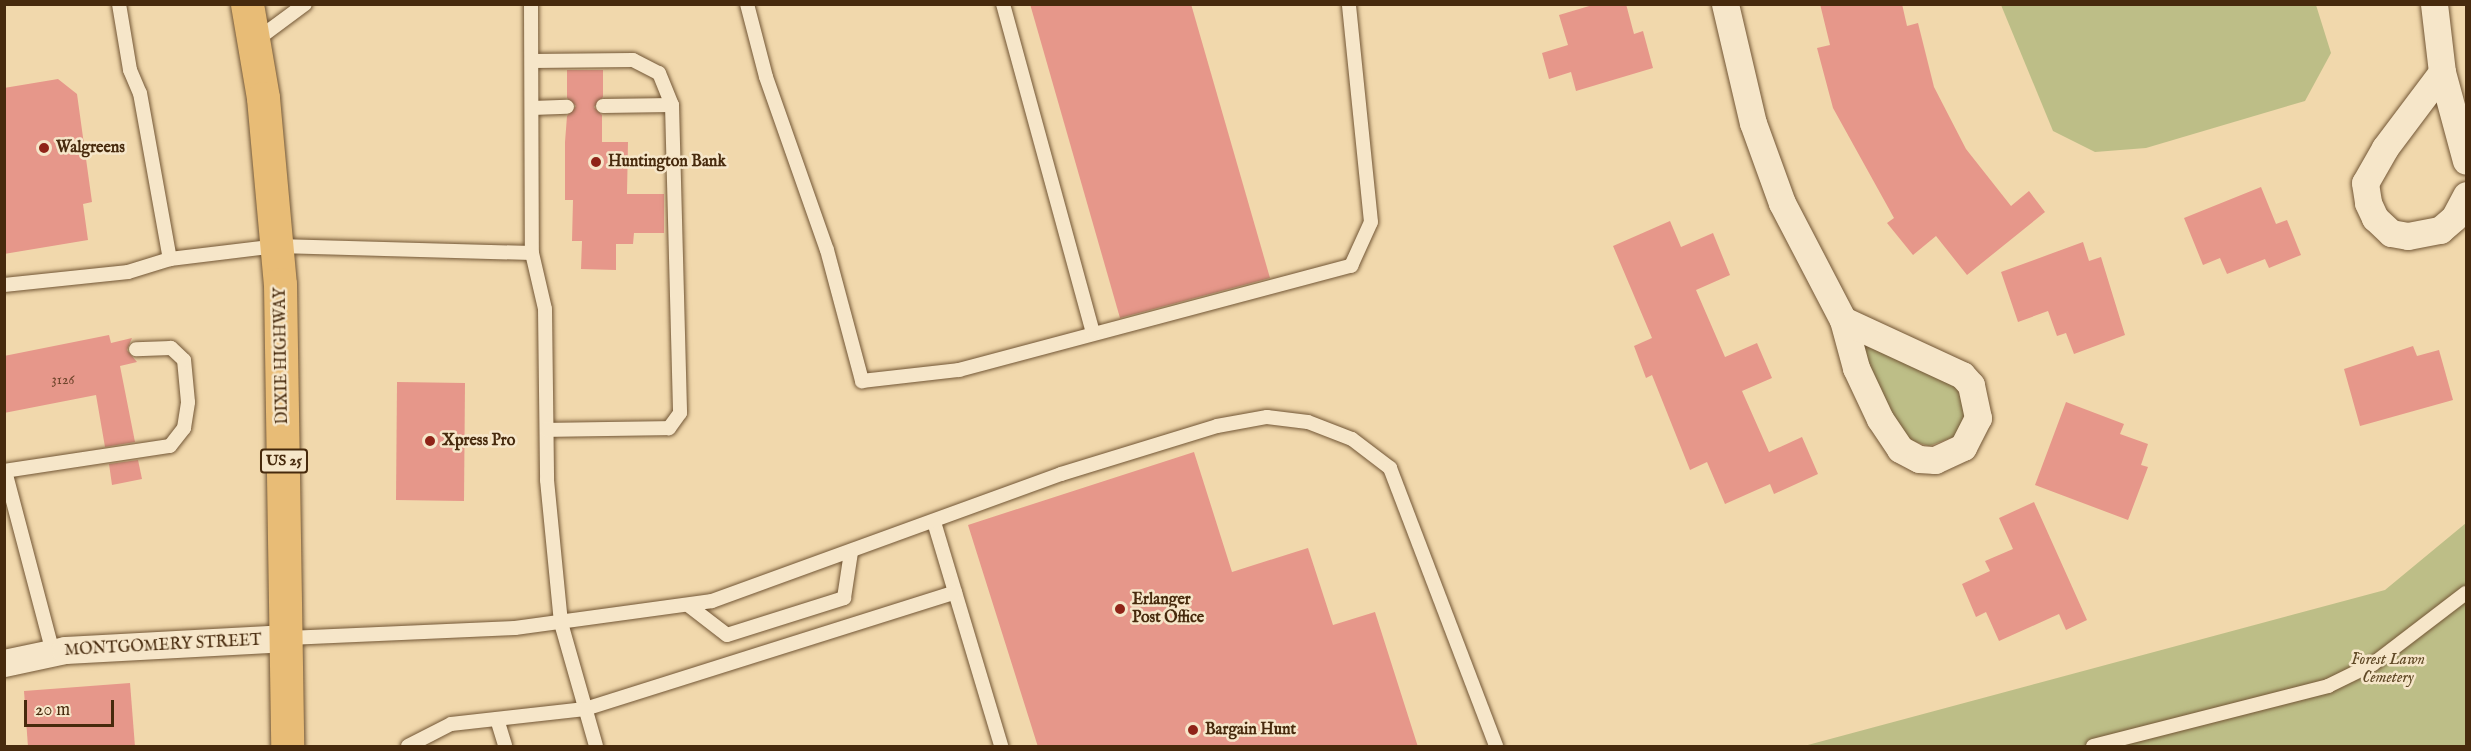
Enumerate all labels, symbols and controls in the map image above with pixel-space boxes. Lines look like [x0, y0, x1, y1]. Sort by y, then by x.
place label: Walgreens [56, 138, 125, 158]
marker: Walgreens [37, 141, 51, 155]
place label: Huntington Bank [608, 152, 726, 172]
marker: Huntington Bank [589, 155, 603, 169]
street label: DIXIE HIGHWAY [271, 287, 293, 425]
house number: 3126 [52, 372, 74, 388]
place label: Xpress Pro [442, 431, 515, 451]
marker: Xpress Pro [423, 434, 437, 448]
road number: US 25 [258, 449, 310, 473]
place label: Erlanger Post Office [1132, 590, 1204, 628]
marker: Erlanger Post Office [1113, 602, 1127, 616]
street label: MONTGOMERY STREET [64, 631, 262, 661]
park label: Forest Lawn Cemetery [2351, 650, 2425, 688]
scale bar [27, 688, 117, 726]
text: 20 m [35, 699, 70, 722]
place label: Bargain Hunt [1205, 720, 1296, 740]
marker: Bargain Hunt [1186, 723, 1200, 737]

